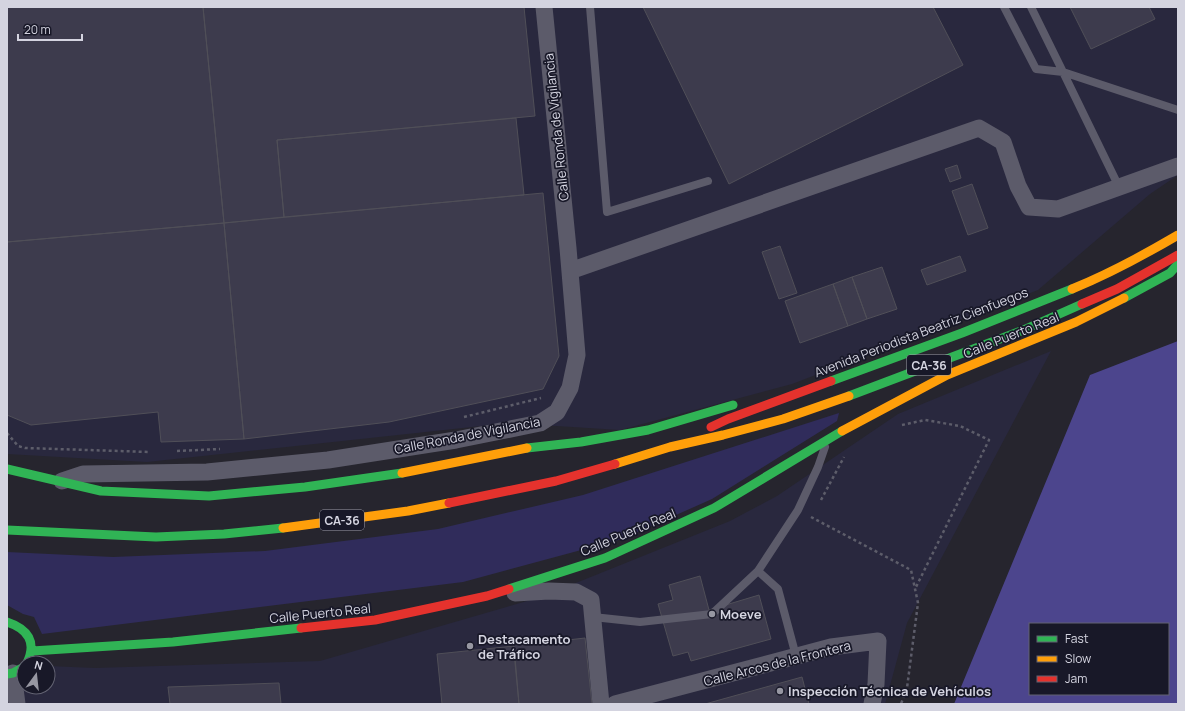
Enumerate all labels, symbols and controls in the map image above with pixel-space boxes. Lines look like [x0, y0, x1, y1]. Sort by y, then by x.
scale bar [18, 16, 82, 42]
text: 20 m [24, 21, 51, 38]
street label: Calle Ronda de Vigilancia [539, 52, 573, 202]
street label: Avenida Periodista Beatriz Cienfuegos [811, 283, 1031, 381]
street label: Calle Puerto Real [960, 308, 1062, 362]
road number: CA-36 [907, 355, 951, 375]
street label: Calle Ronda de Vigilancia [392, 412, 542, 458]
street label: Calle Puerto Real [578, 504, 678, 560]
road number: CA-36 [320, 510, 364, 530]
street label: Calle Puerto Real [268, 599, 372, 627]
place label: Moeve [720, 605, 762, 623]
marker: Moeve [707, 609, 717, 619]
legend [1029, 623, 1169, 695]
place label: Destacamento de Tráfico [478, 630, 571, 663]
text: Fast [1065, 630, 1089, 647]
street label: Calle Arcos de la Frontera [702, 636, 852, 690]
marker: Destacamento de Tráfico [465, 641, 475, 651]
text: Slow [1065, 650, 1091, 667]
north arrow [16, 655, 56, 695]
text: N [33, 657, 45, 673]
text: Jam [1065, 670, 1087, 687]
place label: Inspección Técnica de Vehículos [788, 682, 991, 700]
marker: Inspección Técnica de Vehículos [775, 686, 785, 696]

